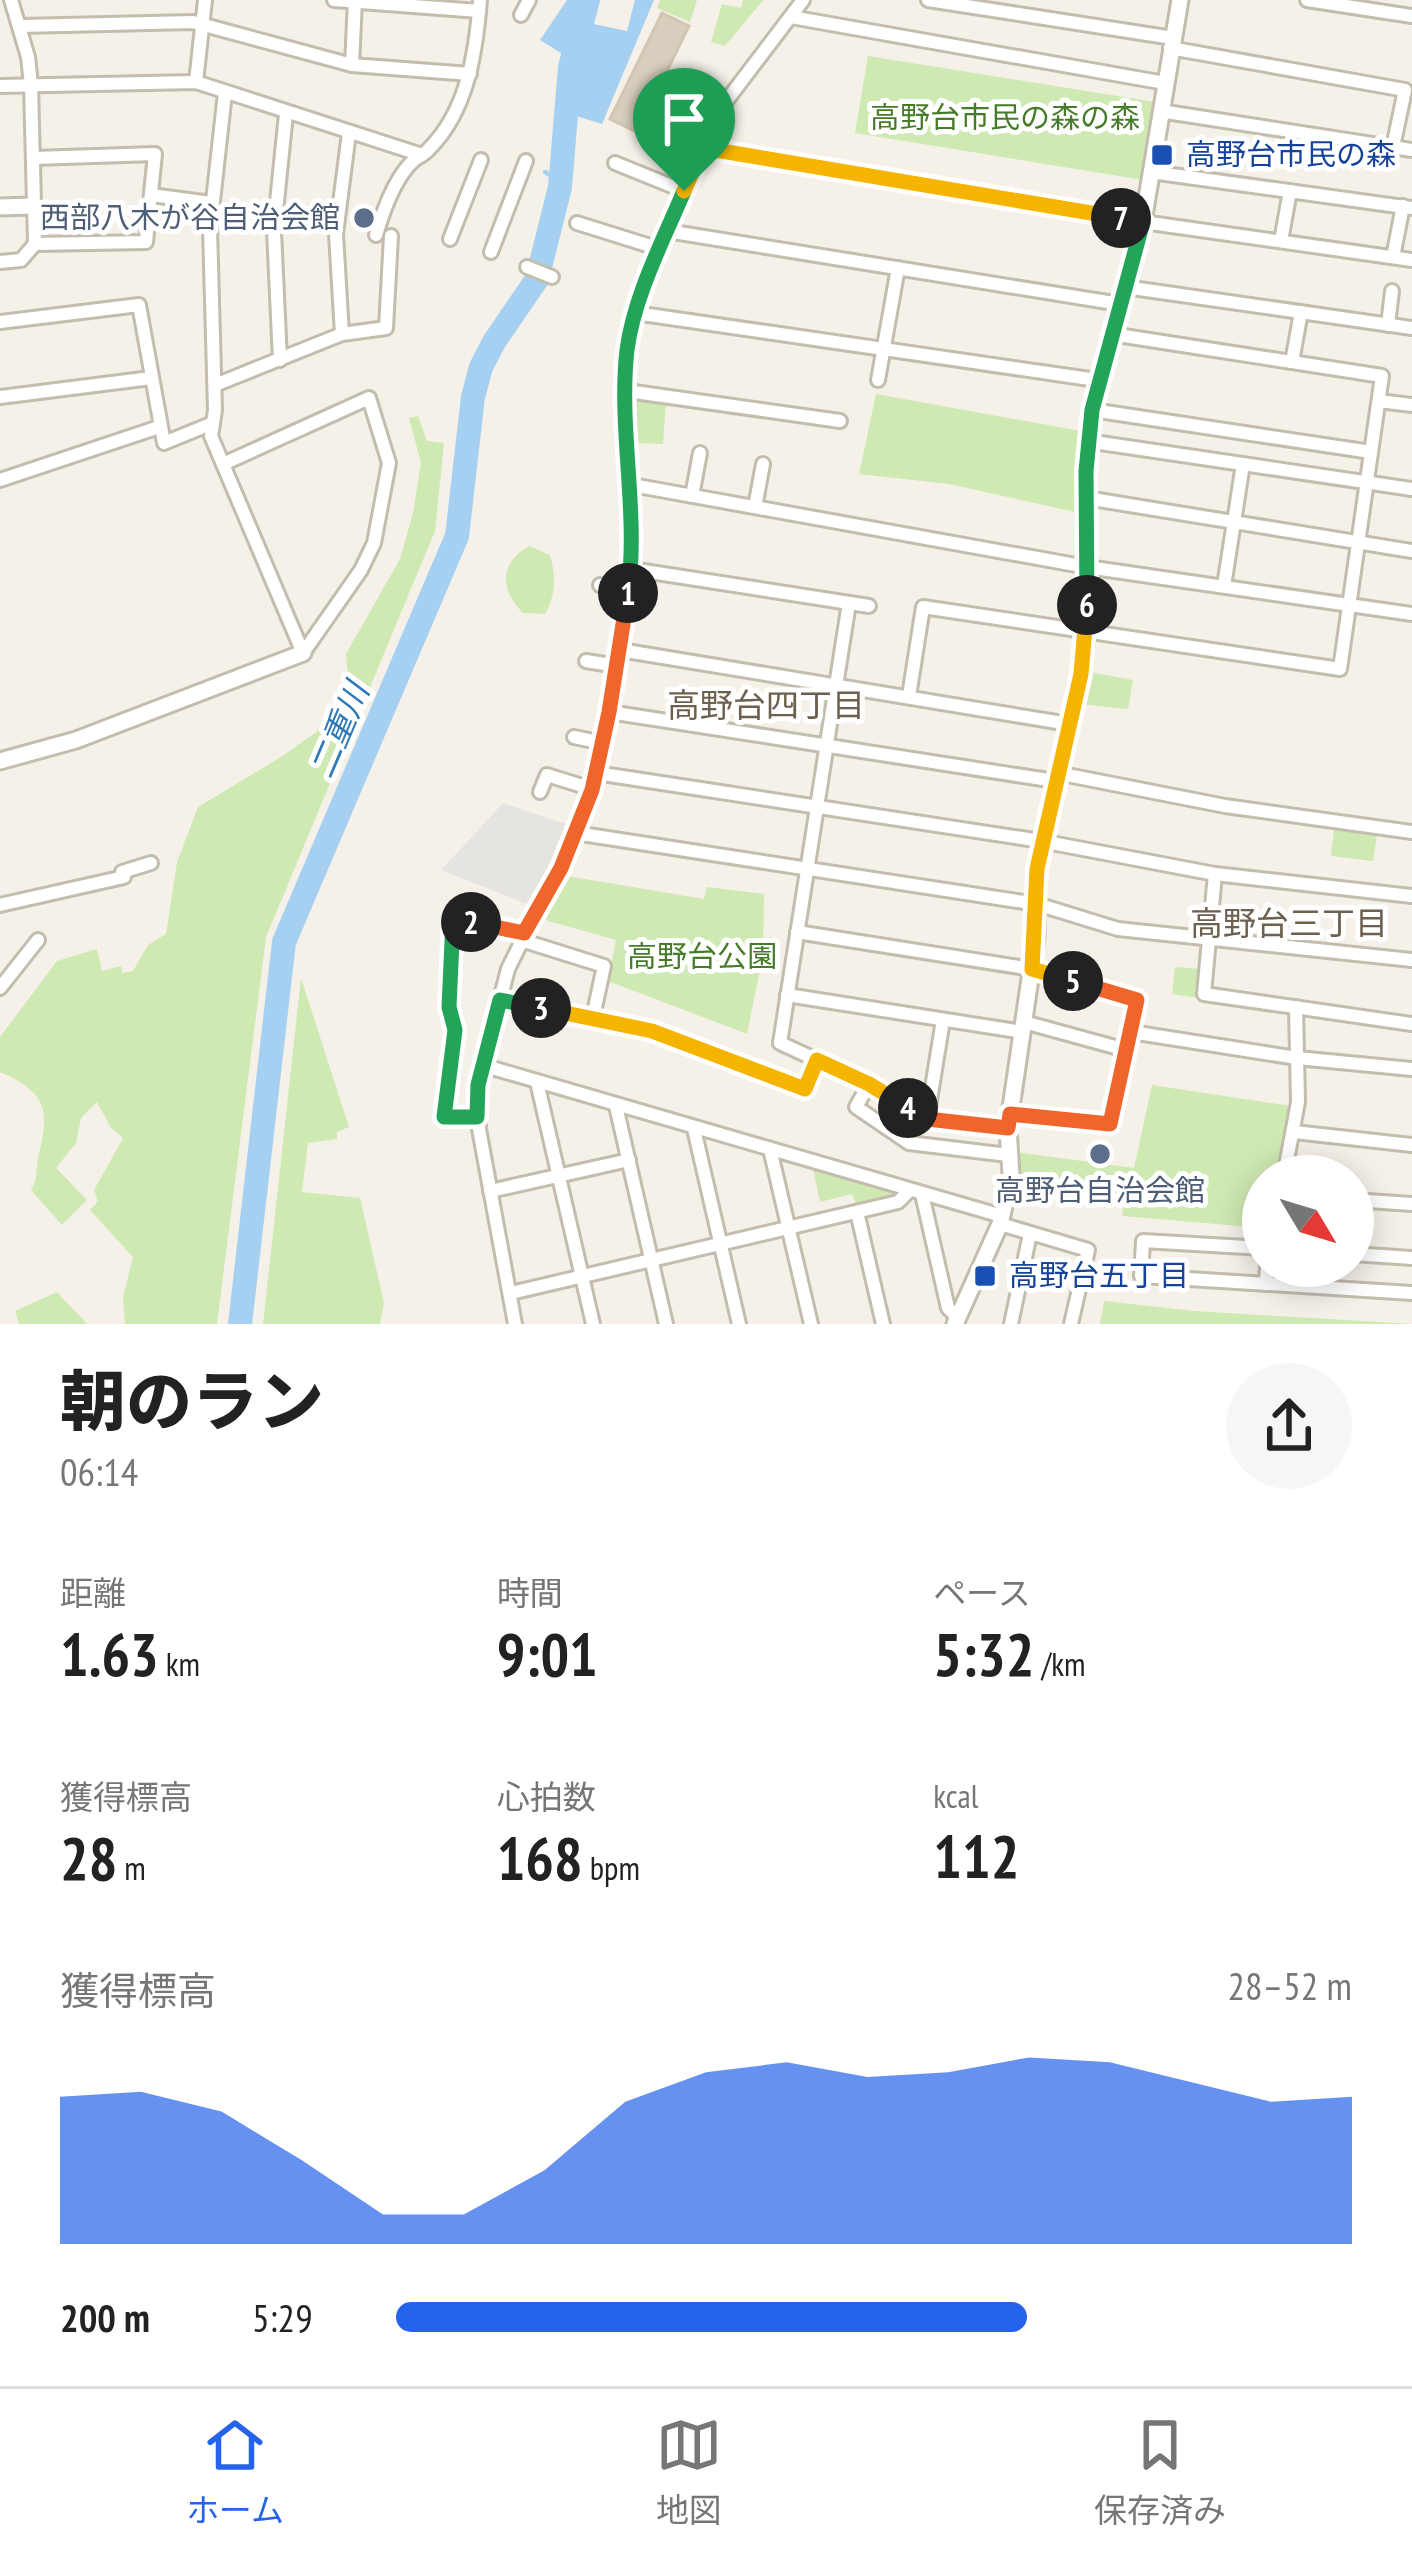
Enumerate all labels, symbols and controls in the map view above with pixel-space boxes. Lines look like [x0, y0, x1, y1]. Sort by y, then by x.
pin [633, 68, 735, 191]
icon: arrive [651, 86, 717, 152]
park label: 高野台市民の森の森 [870, 97, 1140, 136]
place label: 高野台市民の森 [1186, 134, 1396, 173]
marker: 高野台市民の森 [1149, 142, 1175, 168]
pin: 7 [1091, 188, 1151, 248]
text: 7 [1113, 196, 1129, 239]
place label: 西部八木が谷自治会館 [40, 197, 340, 236]
marker: 西部八木が谷自治会館 [351, 205, 377, 231]
pin: 1 [598, 563, 658, 623]
text: 1 [620, 571, 636, 614]
pin: 6 [1057, 575, 1117, 635]
text: 6 [1079, 583, 1095, 626]
water label: 二重川 [299, 673, 379, 784]
district label: 高野台四丁目 [667, 683, 865, 726]
pin: 2 [441, 892, 501, 952]
text: 2 [463, 900, 479, 943]
district label: 高野台三丁目 [1190, 901, 1388, 944]
park label: 高野台公園 [627, 936, 777, 975]
pin: 5 [1043, 951, 1103, 1011]
text: 5 [1065, 959, 1081, 1002]
pin: 3 [511, 978, 571, 1038]
text: 3 [533, 986, 549, 1029]
pin: 4 [878, 1078, 938, 1138]
text: 4 [900, 1086, 916, 1129]
marker: 高野台自治会館 [1087, 1141, 1113, 1167]
north arrow [1242, 1155, 1374, 1287]
map controls [1242, 1155, 1374, 1287]
place label: 高野台自治会館 [995, 1170, 1205, 1209]
place label: 高野台五丁目 [1009, 1255, 1189, 1294]
marker: 高野台五丁目 [972, 1263, 998, 1289]
text: 朝のラン [60, 1358, 324, 1443]
button: share [1226, 1363, 1352, 1489]
text: 06:14 [60, 1446, 138, 1497]
text: 距離 [60, 1571, 126, 1614]
text: 時間 [497, 1571, 563, 1614]
text: ペース [933, 1571, 1031, 1614]
text: 1.63 [60, 1615, 159, 1693]
text: 9:01 [497, 1615, 598, 1693]
text: 5:32 [933, 1615, 1034, 1693]
text: km [159, 1642, 200, 1685]
text: /km [1034, 1642, 1085, 1685]
text: kcal [933, 1774, 978, 1817]
text: 獲得標高 [60, 1775, 192, 1818]
text: 心拍数 [497, 1775, 596, 1818]
text: 112 [933, 1817, 1019, 1895]
text: 28 [60, 1819, 117, 1897]
text: 168 [497, 1819, 583, 1897]
text: m [117, 1846, 146, 1889]
text: bpm [583, 1846, 640, 1889]
text: 28–52 m [1227, 1960, 1352, 2011]
text: 獲得標高 [60, 1965, 216, 2016]
text: 200 m [60, 2292, 150, 2343]
text: 5:29 [252, 2292, 313, 2343]
tab: ホーム [186, 2412, 284, 2532]
tab: 地図 [656, 2412, 722, 2532]
tab: 保存済み [1094, 2412, 1226, 2532]

